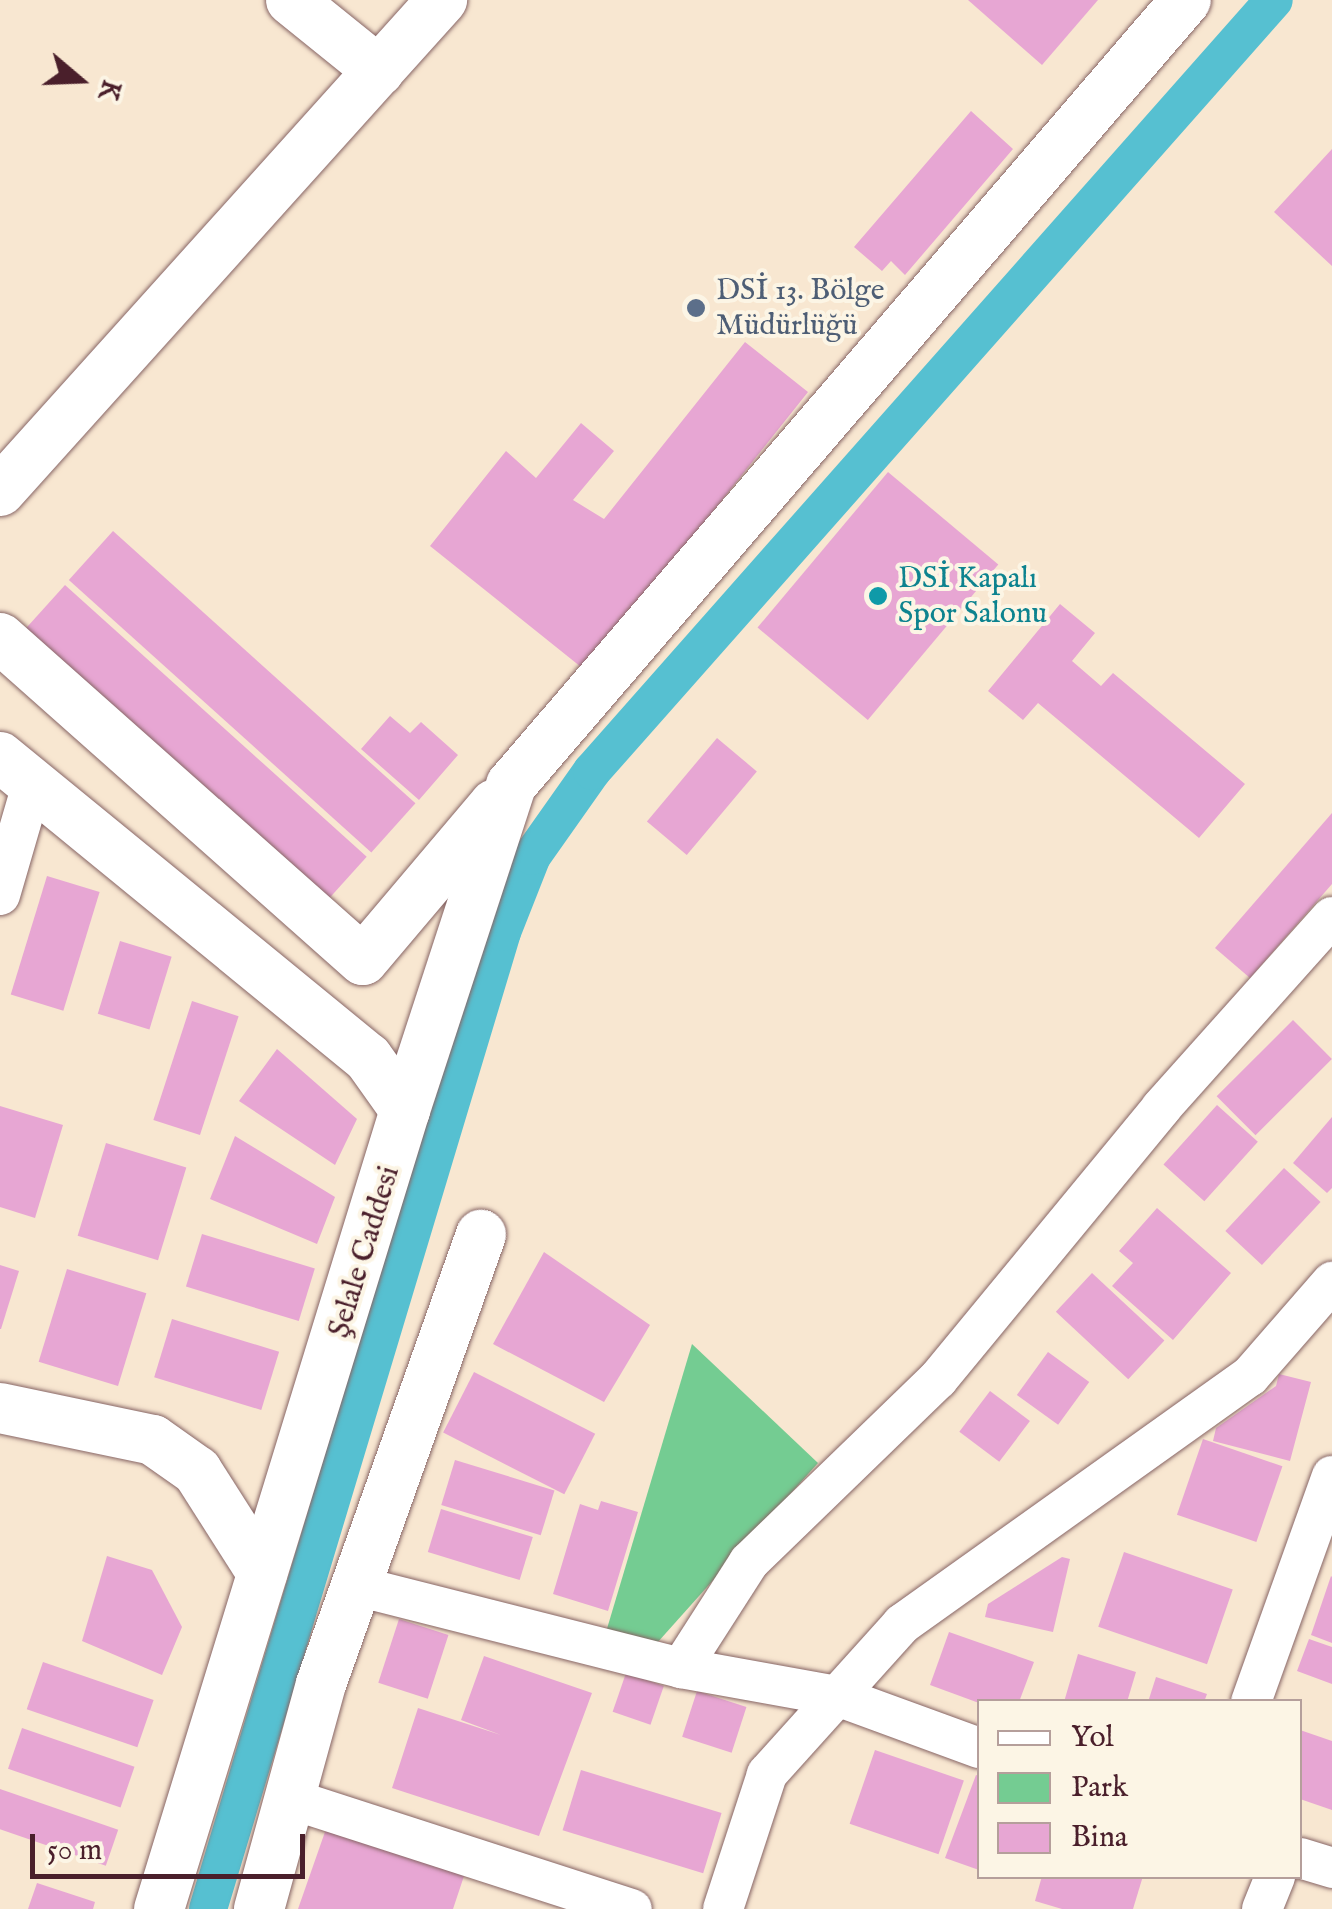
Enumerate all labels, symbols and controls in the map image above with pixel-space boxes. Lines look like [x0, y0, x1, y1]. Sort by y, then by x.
north arrow [30, 30, 130, 130]
text: K [89, 75, 129, 105]
place label: DSİ 13. Bölge Müdürlüğü [716, 273, 884, 344]
marker: DSİ 13. Bölge Müdürlüğü [685, 297, 707, 319]
place label: DSİ Kapalı Spor Salonu [898, 561, 1047, 632]
marker: DSİ Kapalı Spor Salonu [867, 585, 889, 607]
street label: Şelale Caddesi [322, 1162, 408, 1342]
legend [977, 1699, 1302, 1879]
text: Yol [1071, 1719, 1114, 1757]
text: Park [1071, 1769, 1128, 1807]
scale bar [35, 1814, 310, 1876]
text: Bina [1071, 1819, 1128, 1857]
text: 50 m [47, 1832, 102, 1870]

